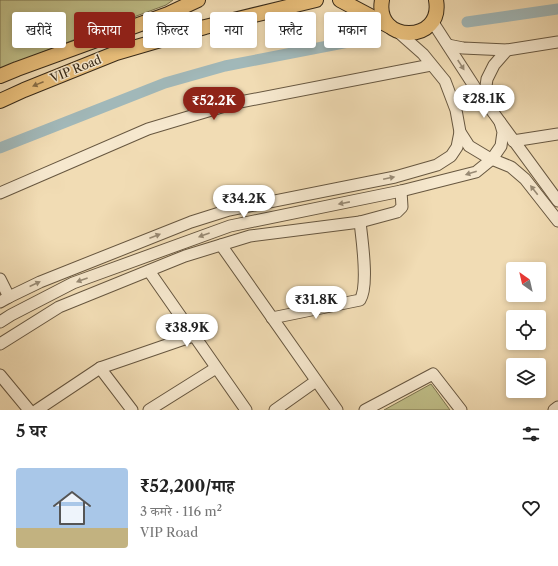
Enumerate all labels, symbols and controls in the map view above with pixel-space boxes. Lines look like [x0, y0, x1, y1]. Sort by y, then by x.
chip: खरीदें [12, 12, 66, 48]
chip: किराया [74, 12, 135, 48]
chip: फ़िल्टर [143, 12, 202, 48]
chip: नया [210, 12, 257, 48]
chip: फ़्लैट [265, 12, 316, 48]
chip: मकान [324, 12, 381, 48]
street label: VIP Road [47, 51, 104, 86]
one-way arrow [457, 60, 465, 70]
one-way arrow [31, 82, 43, 88]
pin: ₹28.1K [451, 85, 517, 119]
pin: ₹52.2K [181, 87, 247, 121]
text: ₹28.1K [463, 90, 505, 106]
text: ₹52.2K [192, 92, 236, 108]
one-way arrow [465, 170, 477, 176]
one-way arrow [383, 174, 396, 180]
pin: ₹34.2K [211, 185, 277, 219]
one-way arrow [530, 185, 538, 195]
text: ₹34.2K [222, 190, 266, 206]
one-way arrow [338, 200, 350, 206]
one-way arrow [198, 232, 210, 238]
one-way arrow [150, 233, 162, 239]
north arrow [506, 262, 546, 302]
map controls [506, 262, 546, 398]
one-way arrow [76, 277, 88, 283]
one-way arrow [29, 281, 40, 287]
pin: ₹31.8K [283, 286, 349, 320]
text: ₹31.8K [295, 291, 337, 307]
button: locate [506, 310, 546, 350]
pin: ₹38.9K [154, 314, 220, 348]
text: ₹38.9K [165, 319, 209, 335]
button: layers [506, 358, 546, 398]
text: 5 घर [16, 421, 47, 441]
icon: filters [520, 423, 542, 445]
text: ₹52,200/माह [140, 476, 234, 496]
icon: home [48, 484, 96, 532]
icon: heart [520, 497, 542, 519]
text: 3 कमरे · 116 m² [140, 503, 222, 519]
text: VIP Road [140, 524, 198, 540]

